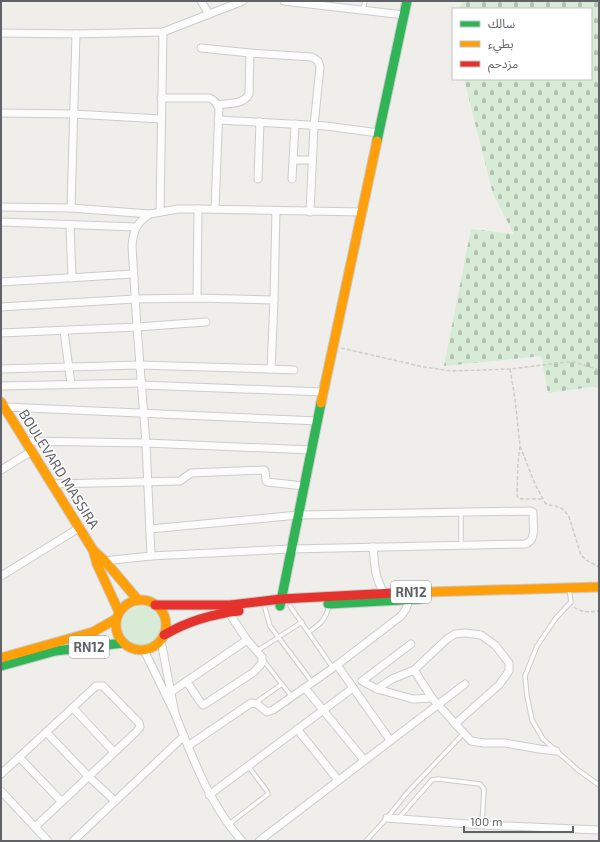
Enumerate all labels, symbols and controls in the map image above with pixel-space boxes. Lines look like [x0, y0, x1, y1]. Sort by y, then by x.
legend [452, 8, 592, 80]
text: سالك [488, 16, 515, 30]
text: بطيء [488, 36, 514, 54]
text: مزدحم [488, 56, 518, 73]
street label: BOULEVARD MASSIRA [16, 406, 103, 532]
road number: RN12 [391, 581, 431, 603]
road number: RN12 [69, 636, 109, 658]
scale bar [464, 808, 573, 834]
text: 100 m [470, 814, 502, 828]

